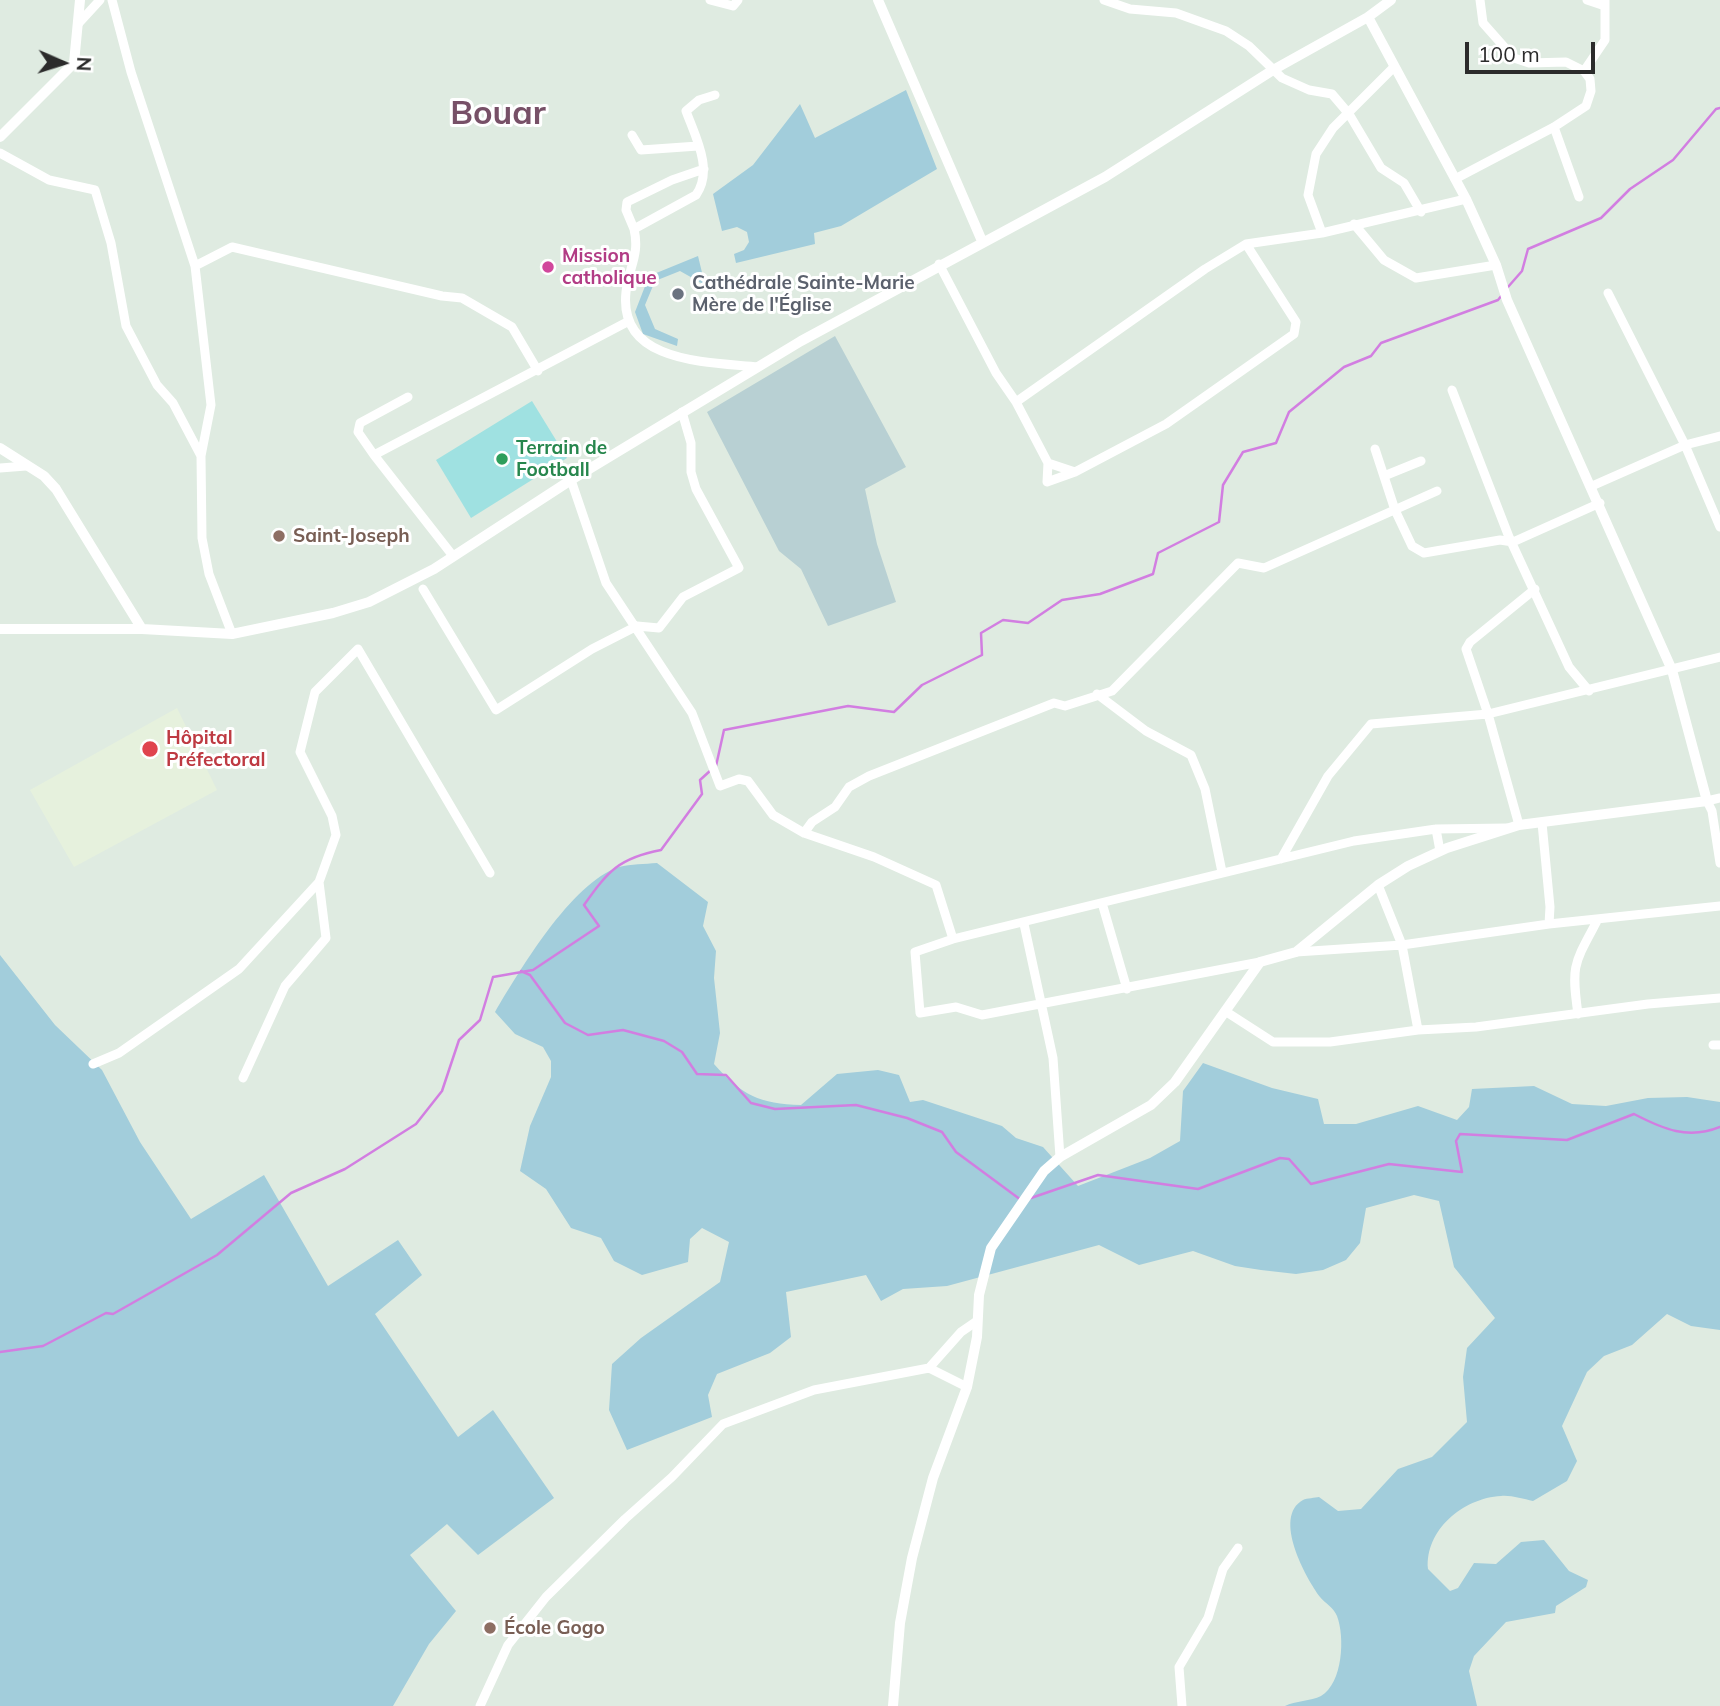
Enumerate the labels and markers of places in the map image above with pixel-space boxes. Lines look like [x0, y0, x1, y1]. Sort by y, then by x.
place label: Mission catholique [562, 245, 657, 289]
marker: Mission catholique [540, 259, 556, 275]
place label: Cathédrale Sainte-Marie Mère de l'Église [692, 272, 915, 316]
marker: Cathédrale Sainte-Marie Mère de l'Église [670, 286, 686, 302]
place label: Terrain de Football [516, 437, 607, 481]
marker: Terrain de Football [494, 451, 510, 467]
place label: Saint-Joseph [293, 525, 410, 547]
marker: Saint-Joseph [271, 528, 287, 544]
place label: Hôpital Préfectoral [166, 727, 265, 771]
marker: Hôpital Préfectoral [140, 739, 160, 759]
place label: École Gogo [504, 1617, 605, 1639]
marker: École Gogo [482, 1620, 498, 1636]

